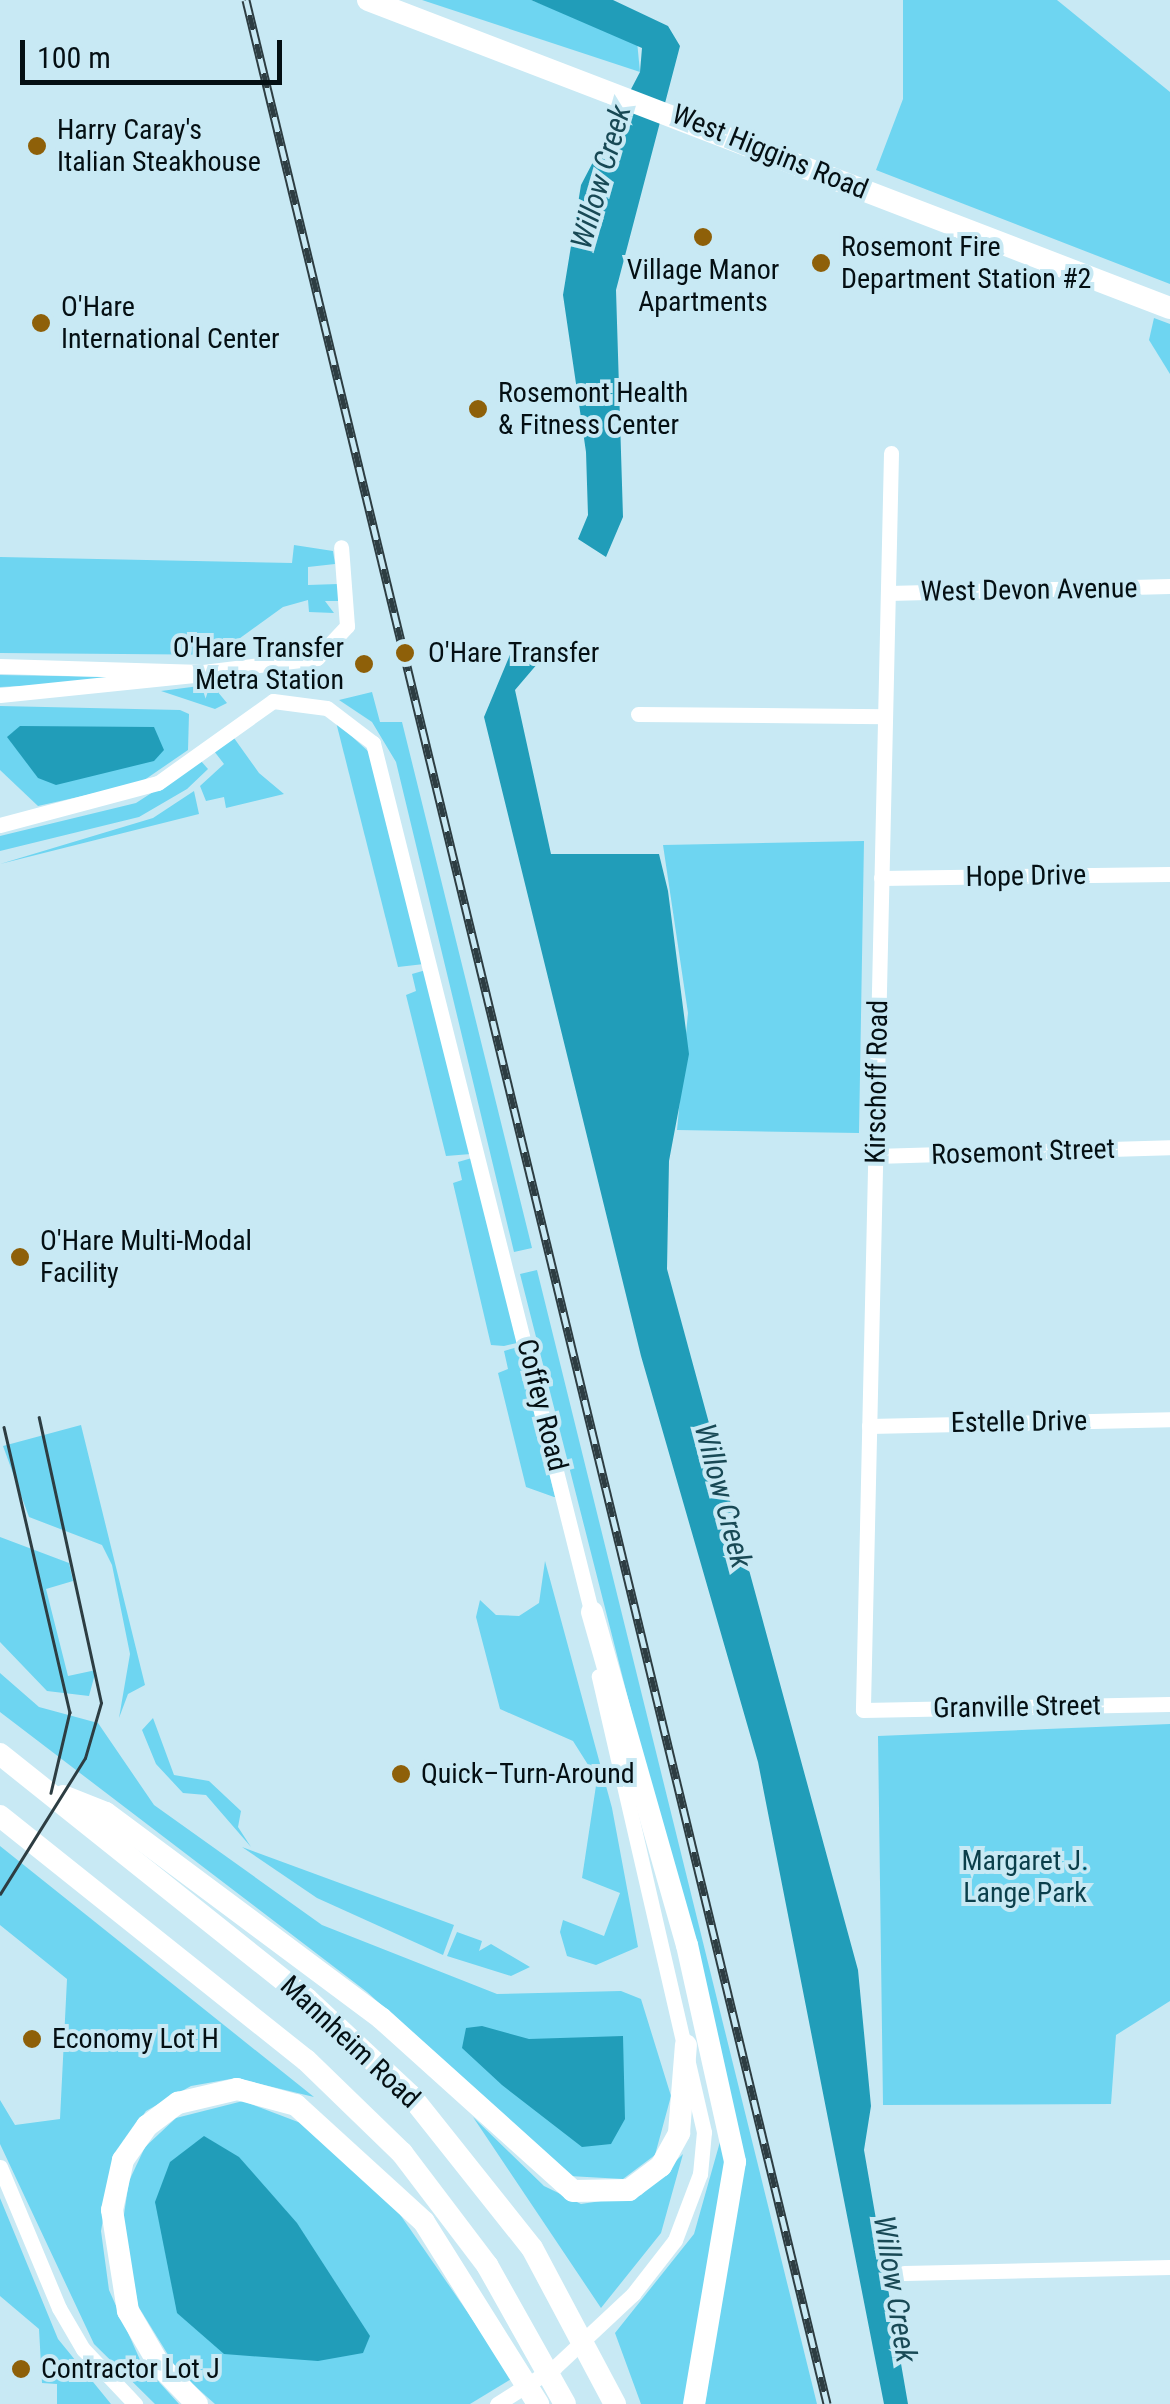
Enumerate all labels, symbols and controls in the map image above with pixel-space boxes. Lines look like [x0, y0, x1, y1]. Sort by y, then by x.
scale bar [25, 20, 288, 82]
text: 100 m [37, 40, 111, 75]
street label: West Higgins Road [667, 97, 873, 207]
water label: Willow Creek [563, 101, 639, 253]
place label: Harry Caray's Italian Steakhouse [57, 113, 261, 179]
marker: Harry Caray's Italian Steakhouse [26, 135, 48, 157]
marker: Village Manor Apartments [692, 226, 714, 248]
place label: Rosemont Fire Department Station #2 [841, 230, 1091, 296]
marker: Rosemont Fire Department Station #2 [810, 252, 832, 274]
place label: Village Manor Apartments [627, 253, 779, 319]
place label: O'Hare International Center [61, 290, 280, 356]
marker: O'Hare International Center [30, 312, 52, 334]
place label: Rosemont Health & Fitness Center [498, 376, 688, 442]
marker: Rosemont Health & Fitness Center [467, 398, 489, 420]
street label: West Devon Avenue [920, 571, 1138, 609]
place label: O'Hare Transfer Metra Station [172, 631, 344, 697]
place label: O'Hare Transfer [428, 636, 600, 670]
marker: O'Hare Transfer [392, 640, 418, 666]
marker: O'Hare Transfer Metra Station [353, 653, 375, 675]
street label: Hope Drive [965, 858, 1087, 894]
street label: Kirschoff Road [859, 1000, 895, 1164]
street label: Rosemont Street [931, 1132, 1115, 1172]
place label: O'Hare Multi-Modal Facility [40, 1224, 252, 1290]
marker: O'Hare Multi-Modal Facility [9, 1246, 31, 1268]
street label: Coffey Road [509, 1336, 575, 1474]
street label: Estelle Drive [951, 1404, 1087, 1440]
water label: Willow Creek [686, 1420, 760, 1572]
street label: Granville Street [933, 1689, 1101, 1725]
place label: Quick–Turn-Around [421, 1757, 635, 1791]
marker: Quick–Turn-Around [390, 1763, 412, 1785]
park label: Margaret J. Lange Park [961, 1844, 1089, 1910]
street label: Mannheim Road [273, 1969, 427, 2115]
place label: Economy Lot H [52, 2022, 219, 2056]
marker: Economy Lot H [21, 2028, 43, 2050]
water label: Willow Creek [866, 2213, 924, 2365]
place label: Contractor Lot J [41, 2352, 220, 2386]
marker: Contractor Lot J [10, 2358, 32, 2380]

